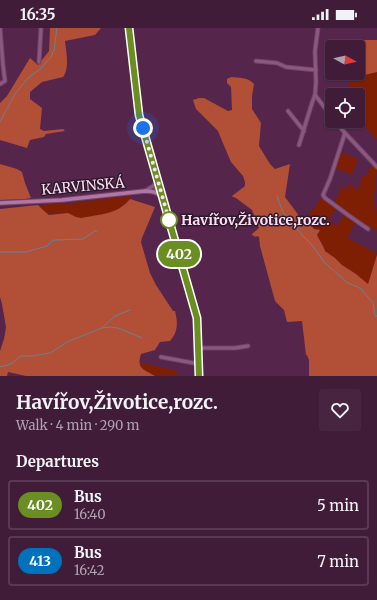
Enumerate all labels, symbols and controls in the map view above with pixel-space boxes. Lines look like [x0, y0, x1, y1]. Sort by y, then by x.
text: 16:35 [20, 5, 55, 24]
north arrow [325, 40, 365, 80]
map controls [325, 40, 365, 128]
button: locate [325, 88, 365, 128]
your location [133, 118, 153, 138]
street label: KARVINSKÁ [40, 173, 126, 199]
marker: Havířov,Životice,rozc. [160, 211, 178, 229]
place label: Havířov,Životice,rozc. [181, 211, 330, 229]
line badge: 402 [156, 241, 202, 267]
text: 402 [166, 245, 192, 263]
button: heart [319, 389, 361, 431]
text: Havířov,Životice,rozc. [16, 390, 218, 414]
text: Walk · 4 min · 290 m [16, 417, 140, 434]
text: Departures [16, 452, 99, 471]
text: Bus [74, 487, 102, 506]
text: 402 [27, 496, 53, 514]
text: 5 min [317, 496, 359, 515]
text: 16:40 [74, 506, 106, 523]
text: Bus [74, 543, 102, 562]
text: 413 [29, 552, 51, 570]
text: 7 min [317, 552, 359, 571]
text: 16:42 [74, 562, 104, 579]

